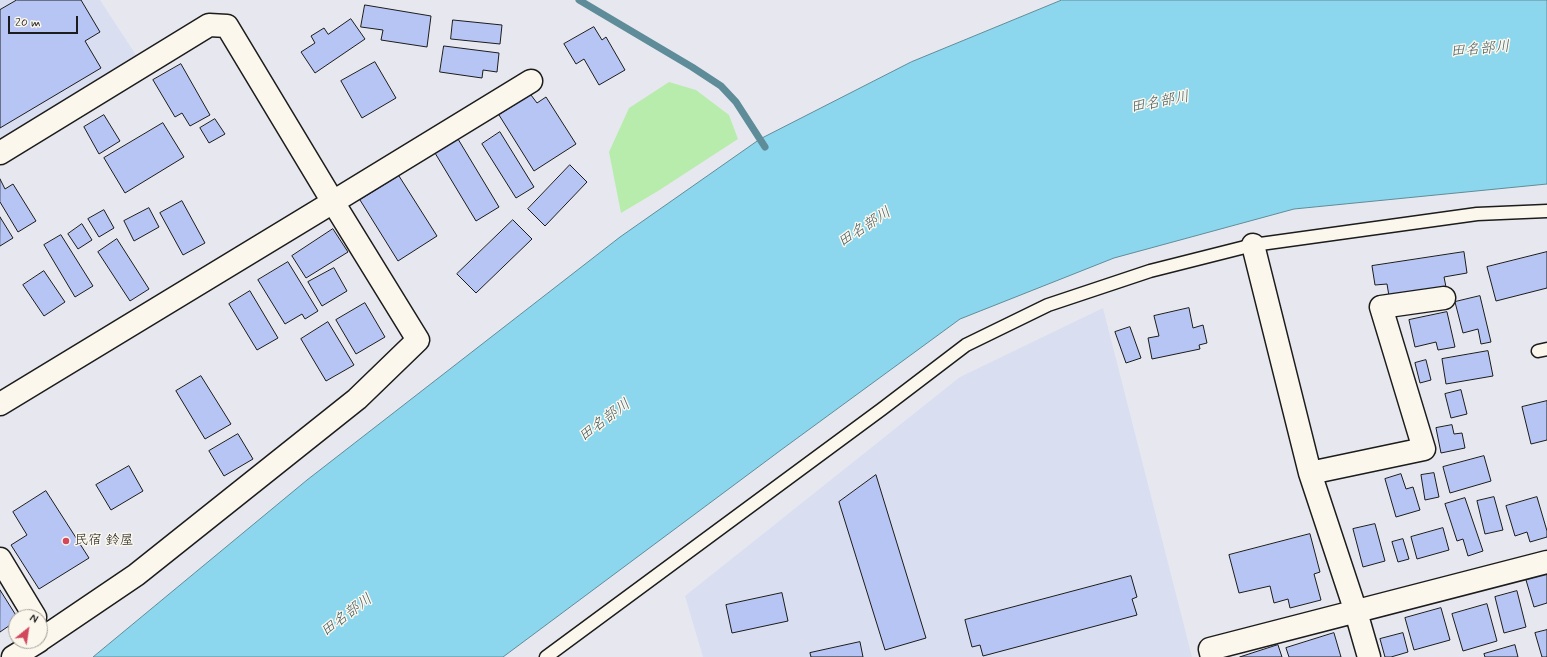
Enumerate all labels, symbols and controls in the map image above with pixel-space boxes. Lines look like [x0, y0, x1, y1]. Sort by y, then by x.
scale bar [10, 8, 80, 34]
text: 20 m [15, 15, 41, 31]
water label: 田名部川 [1449, 38, 1511, 62]
water label: 田名部川 [1129, 88, 1191, 118]
water label: 田名部川 [835, 204, 895, 252]
water label: 田名部川 [576, 396, 634, 446]
place label: 民宿 鈴屋 [74, 533, 134, 549]
marker: 民宿 鈴屋 [61, 536, 71, 546]
water label: 田名部川 [318, 591, 376, 641]
north arrow [8, 609, 48, 649]
text: N [27, 612, 40, 627]

